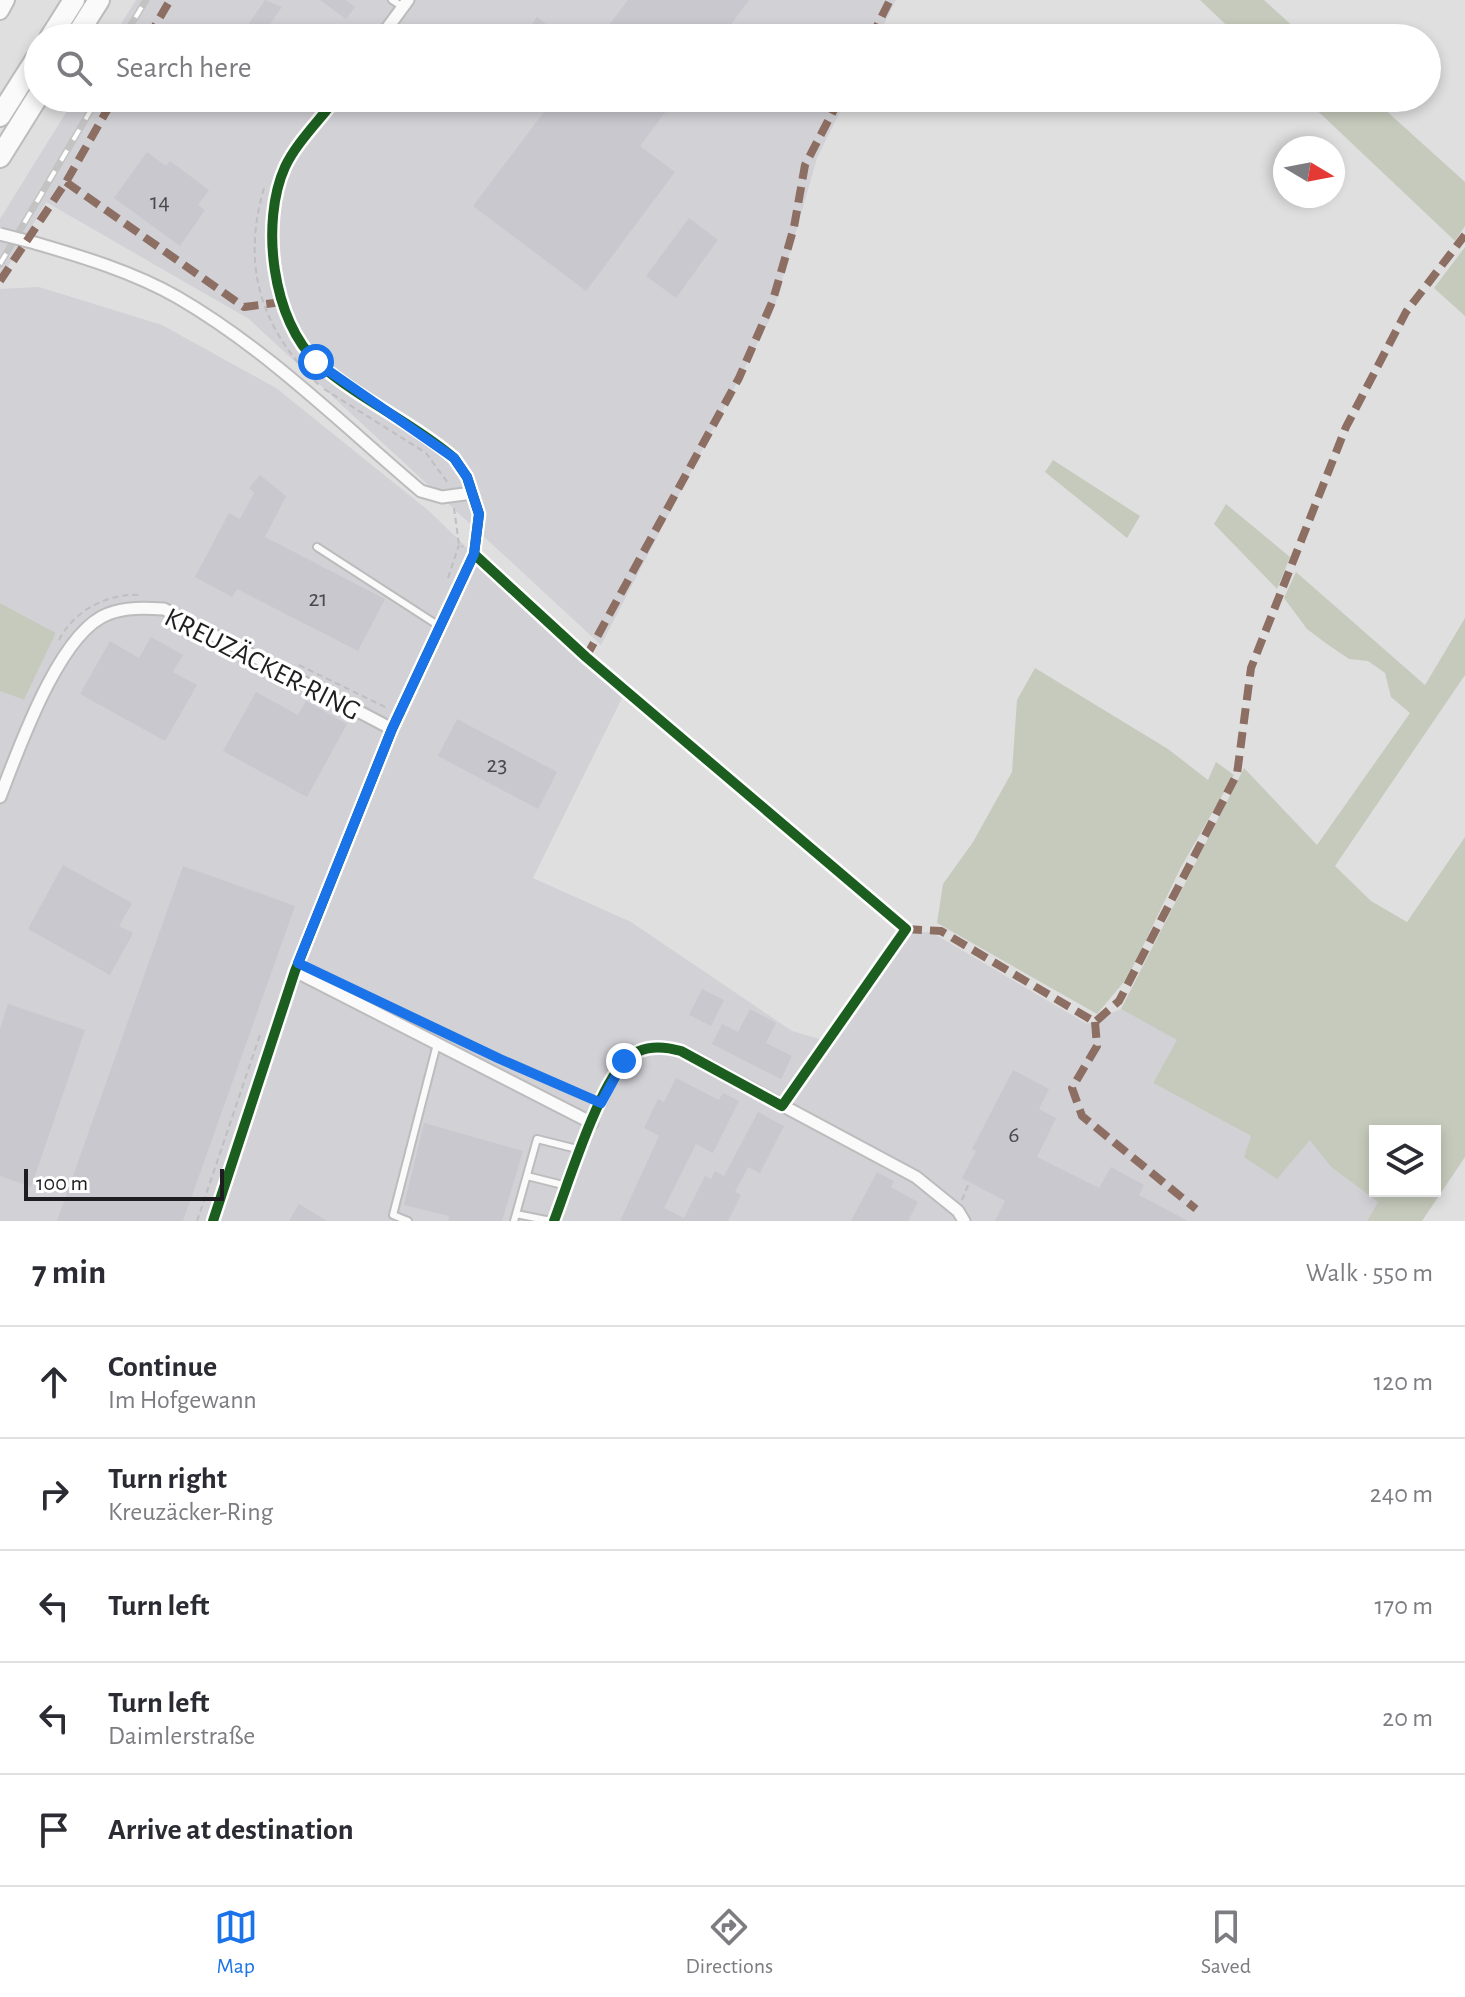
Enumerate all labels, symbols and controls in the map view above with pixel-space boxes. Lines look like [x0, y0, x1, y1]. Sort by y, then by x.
search box [24, 24, 1441, 112]
icon: search [52, 46, 96, 90]
text: Search here [116, 53, 252, 83]
north arrow [1273, 136, 1345, 208]
house number: 14 [150, 190, 170, 214]
route start [298, 344, 334, 380]
house number: 21 [308, 587, 328, 611]
street label: KREUZÄCKER-RING [160, 602, 365, 726]
house number: 23 [487, 753, 507, 777]
route end [606, 1043, 642, 1079]
house number: 6 [1008, 1123, 1020, 1147]
map controls [1369, 1125, 1441, 1197]
button: layers [1369, 1125, 1441, 1197]
scale bar [24, 1165, 224, 1201]
text: 100 m [36, 1172, 88, 1194]
text: 7 min [32, 1256, 106, 1290]
text: Walk · 550 m [1306, 1260, 1433, 1286]
text: Continue [108, 1352, 217, 1382]
icon: ahead [32, 1360, 76, 1404]
text: 120 m [1373, 1369, 1433, 1395]
text: Im Hofgewann [108, 1387, 257, 1413]
text: Turn right [108, 1464, 227, 1494]
icon: right [32, 1472, 76, 1516]
text: 240 m [1370, 1481, 1433, 1507]
text: Kreuzäcker-Ring [108, 1499, 273, 1525]
icon: left [32, 1584, 76, 1628]
text: Turn left [108, 1591, 209, 1621]
text: 170 m [1374, 1593, 1433, 1619]
text: Turn left [108, 1688, 209, 1718]
icon: left [32, 1696, 76, 1740]
text: 20 m [1382, 1705, 1433, 1731]
text: Daimlerstraße [108, 1723, 255, 1749]
icon: arrive [32, 1808, 76, 1852]
text: Arrive at destination [108, 1815, 354, 1845]
tab: Map [214, 1905, 258, 1979]
tab: Directions [685, 1905, 773, 1979]
tab: Saved [1201, 1905, 1251, 1979]

